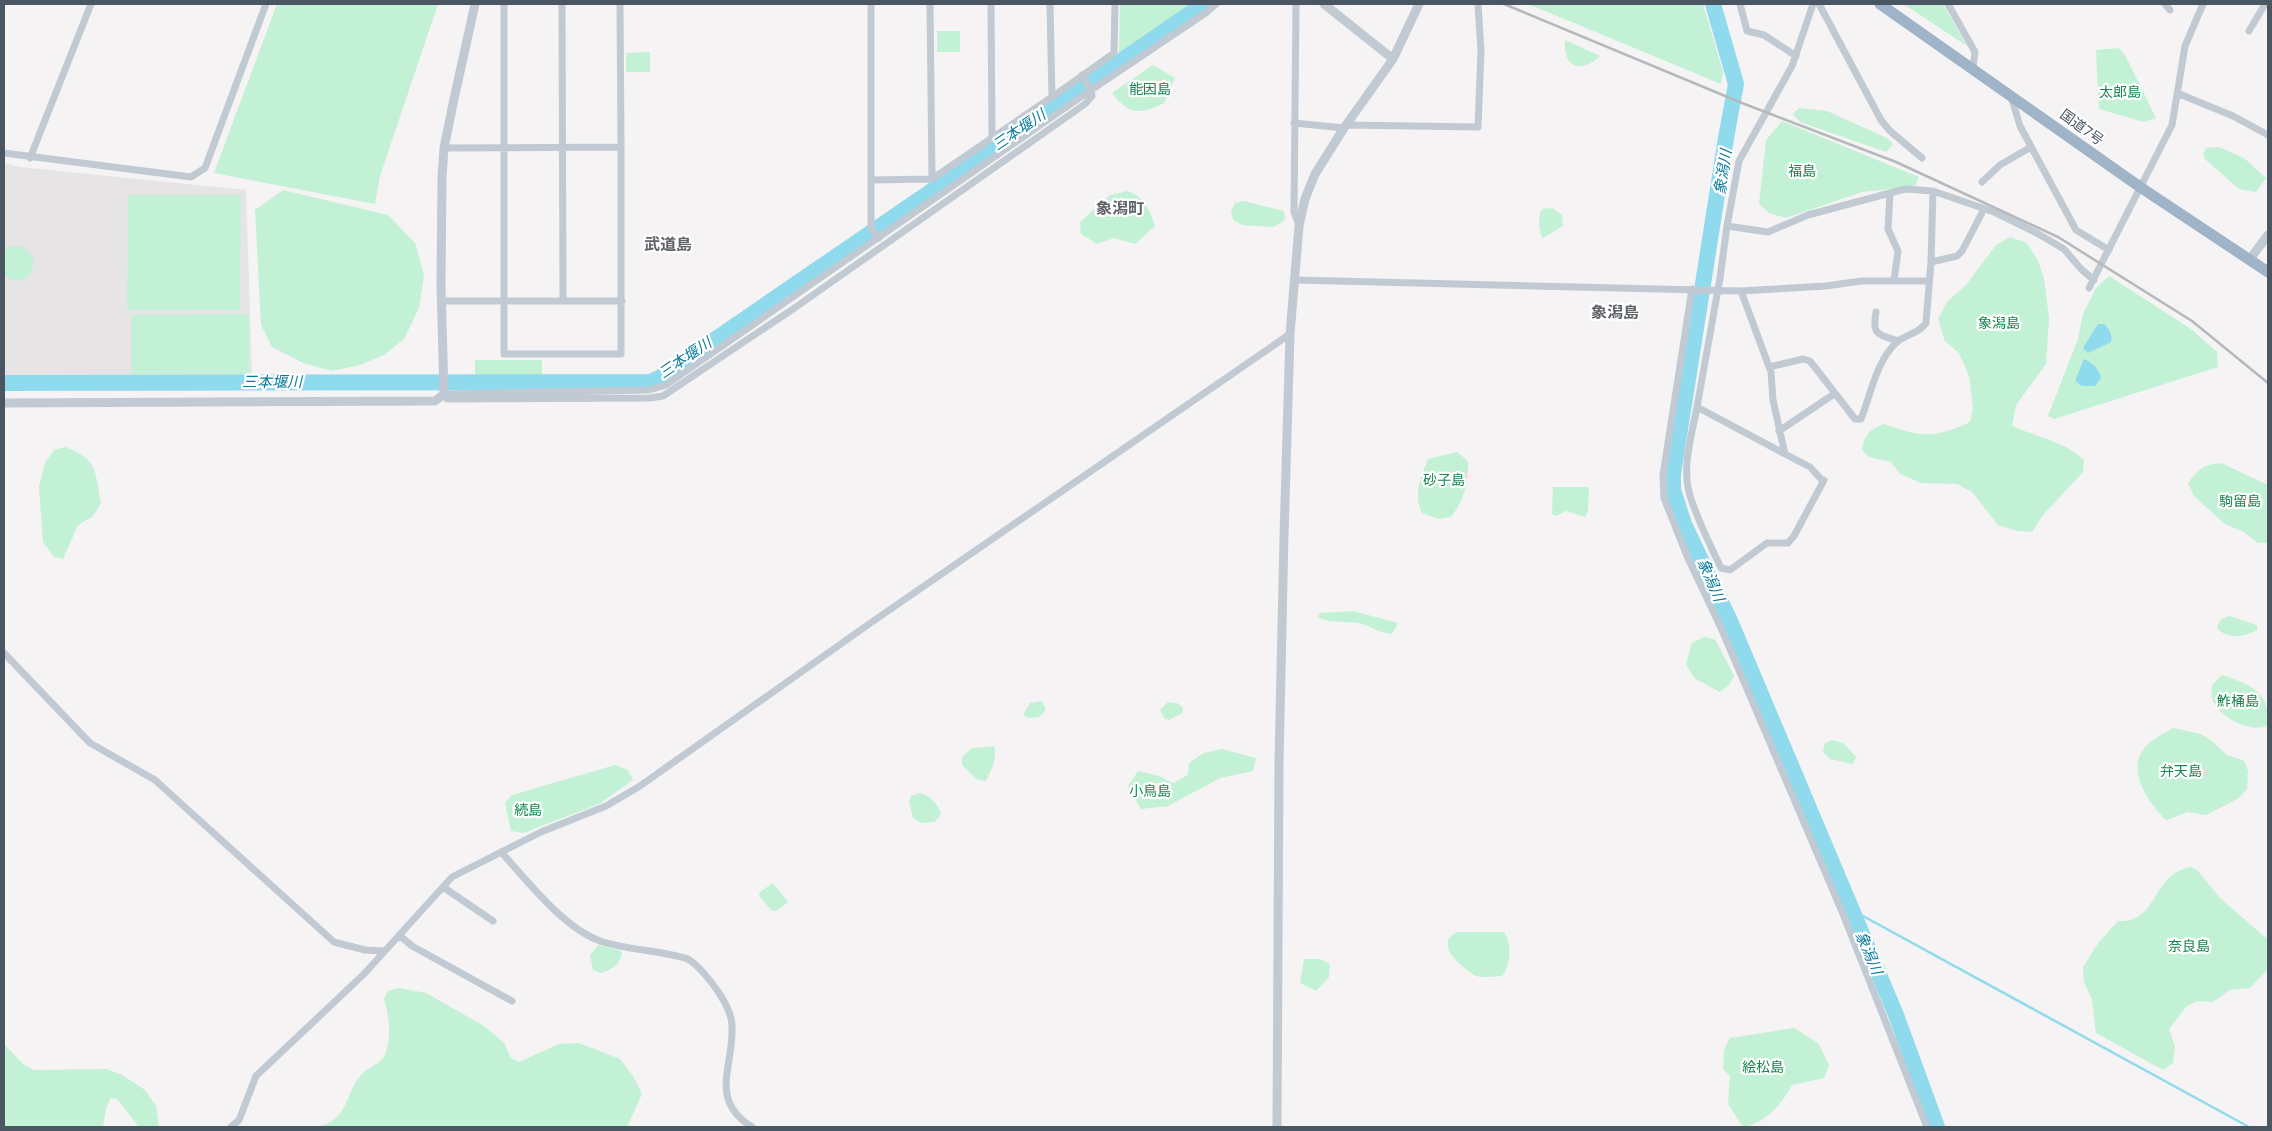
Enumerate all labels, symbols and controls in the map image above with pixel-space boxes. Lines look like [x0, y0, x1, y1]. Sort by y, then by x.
park label: 能因島 [1129, 79, 1171, 99]
park label: 太郎島 [2099, 82, 2141, 102]
water label: 三本堰川 [988, 103, 1051, 155]
street label: 国道7号 [2056, 104, 2108, 150]
water label: 象潟川 [1709, 146, 1737, 196]
park label: 福島 [1788, 161, 1816, 181]
district label: 象潟町 [1096, 197, 1144, 220]
district label: 武道島 [644, 233, 692, 256]
district label: 象潟島 [1591, 301, 1639, 324]
park label: 象潟島 [1978, 313, 2020, 333]
water label: 三本堰川 [654, 331, 717, 383]
water label: 三本堰川 [242, 371, 304, 392]
park label: 砂子島 [1423, 470, 1465, 490]
park label: 駒留島 [2219, 491, 2261, 511]
water label: 象潟川 [1693, 555, 1731, 606]
park label: 鮓桶島 [2217, 691, 2259, 711]
park label: 弁天島 [2160, 761, 2202, 781]
park label: 小鳥島 [1129, 781, 1171, 801]
park label: 続島 [514, 800, 542, 820]
water label: 象潟川 [1851, 928, 1889, 979]
park label: 奈良島 [2168, 936, 2210, 956]
park label: 絵松島 [1742, 1057, 1784, 1077]

